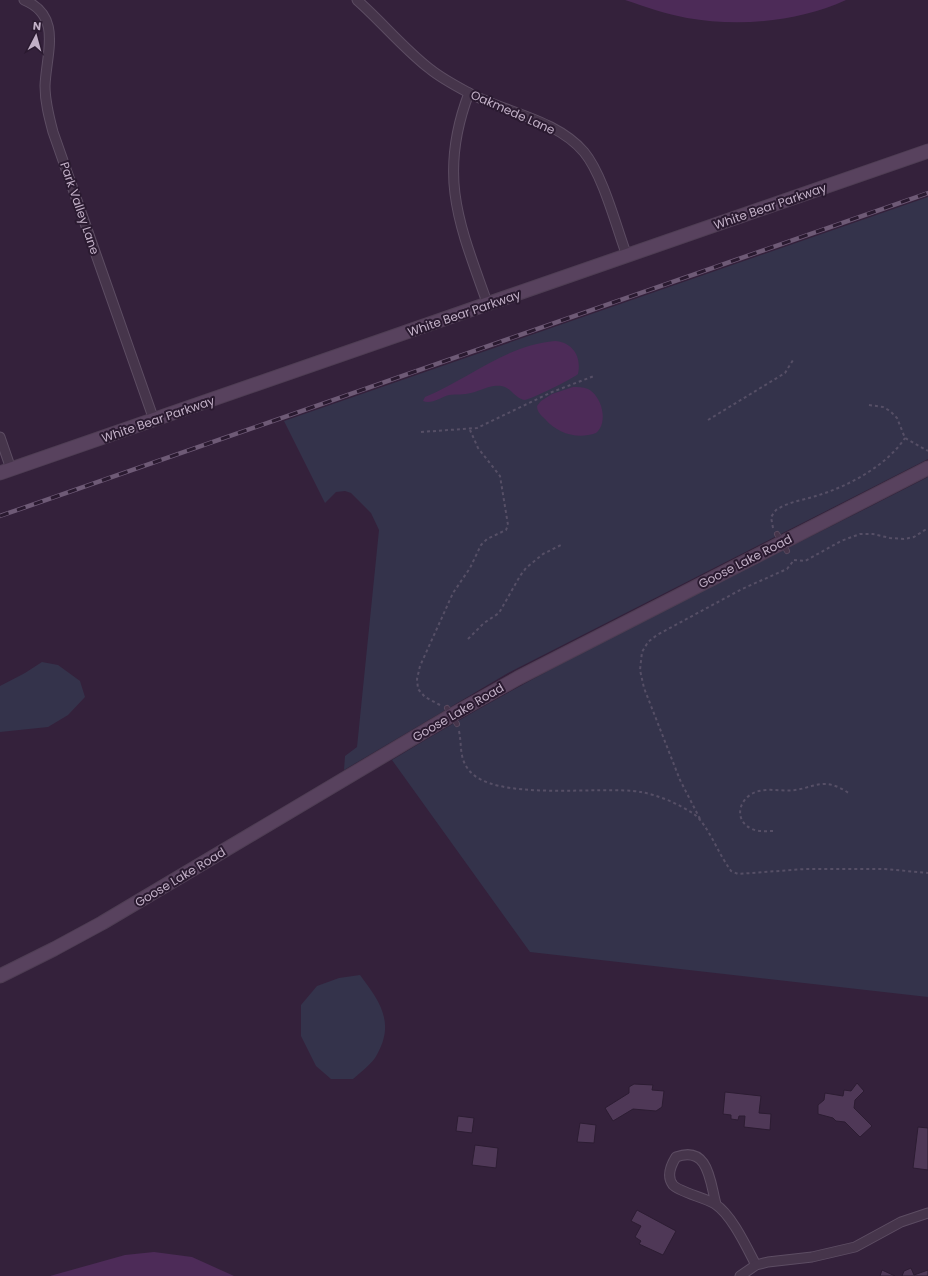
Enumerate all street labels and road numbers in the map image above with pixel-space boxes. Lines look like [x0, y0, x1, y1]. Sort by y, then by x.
street label: Oakmede Lane [468, 86, 558, 138]
street label: Park Valley Lane [56, 159, 104, 257]
street label: White Bear Parkway [711, 179, 829, 233]
street label: White Bear Parkway [405, 286, 523, 340]
street label: White Bear Parkway [99, 392, 217, 446]
street label: Goose Lake Road [695, 530, 795, 592]
street label: Goose Lake Road [409, 679, 507, 745]
street label: Goose Lake Road [132, 843, 228, 911]

